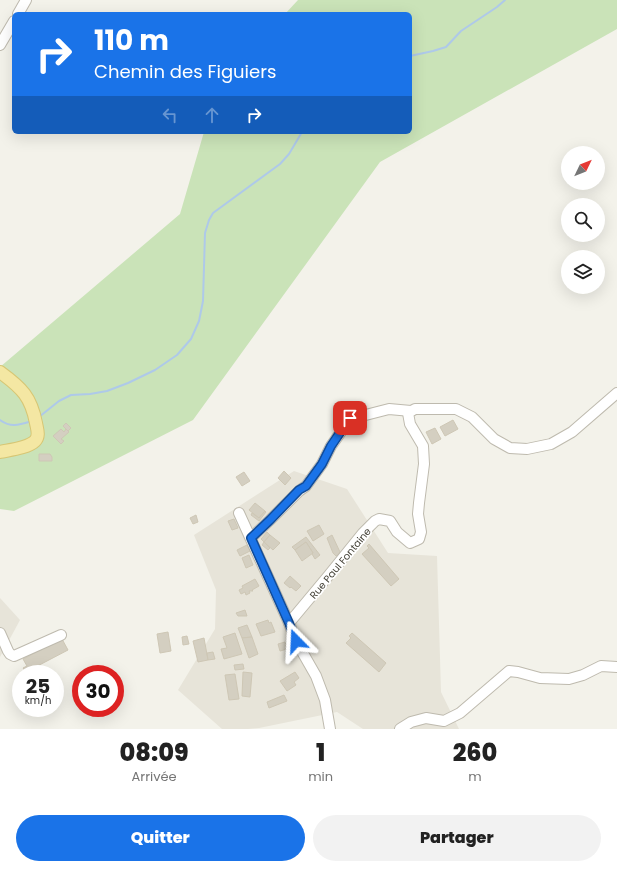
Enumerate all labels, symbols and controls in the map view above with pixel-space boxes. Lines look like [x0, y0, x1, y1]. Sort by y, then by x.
text: 110 m [94, 21, 169, 60]
icon: right [28, 28, 80, 80]
text: Chemin des Figuiers [94, 59, 276, 84]
icon: left [159, 104, 181, 126]
icon: ahead [201, 104, 223, 126]
icon: right [243, 104, 265, 126]
north arrow [561, 146, 605, 190]
map controls [561, 146, 605, 294]
button: search [561, 198, 605, 242]
button: layers [561, 250, 605, 294]
pin [333, 401, 367, 435]
icon: arrive [339, 407, 361, 429]
street label: Rue Paul Fontaine [306, 525, 375, 602]
position arrow [275, 620, 317, 662]
speed limit sign: 30 [72, 665, 124, 717]
text: 25 [26, 672, 50, 700]
text: km/h [25, 693, 51, 708]
text: 08:09 [120, 736, 189, 769]
text: 1 [316, 736, 325, 769]
text: 260 [453, 736, 497, 769]
text: Arrivée [132, 767, 177, 786]
text: min [308, 767, 333, 786]
text: m [468, 767, 482, 786]
button: Quitter [16, 815, 305, 861]
button: Partager [313, 815, 601, 861]

